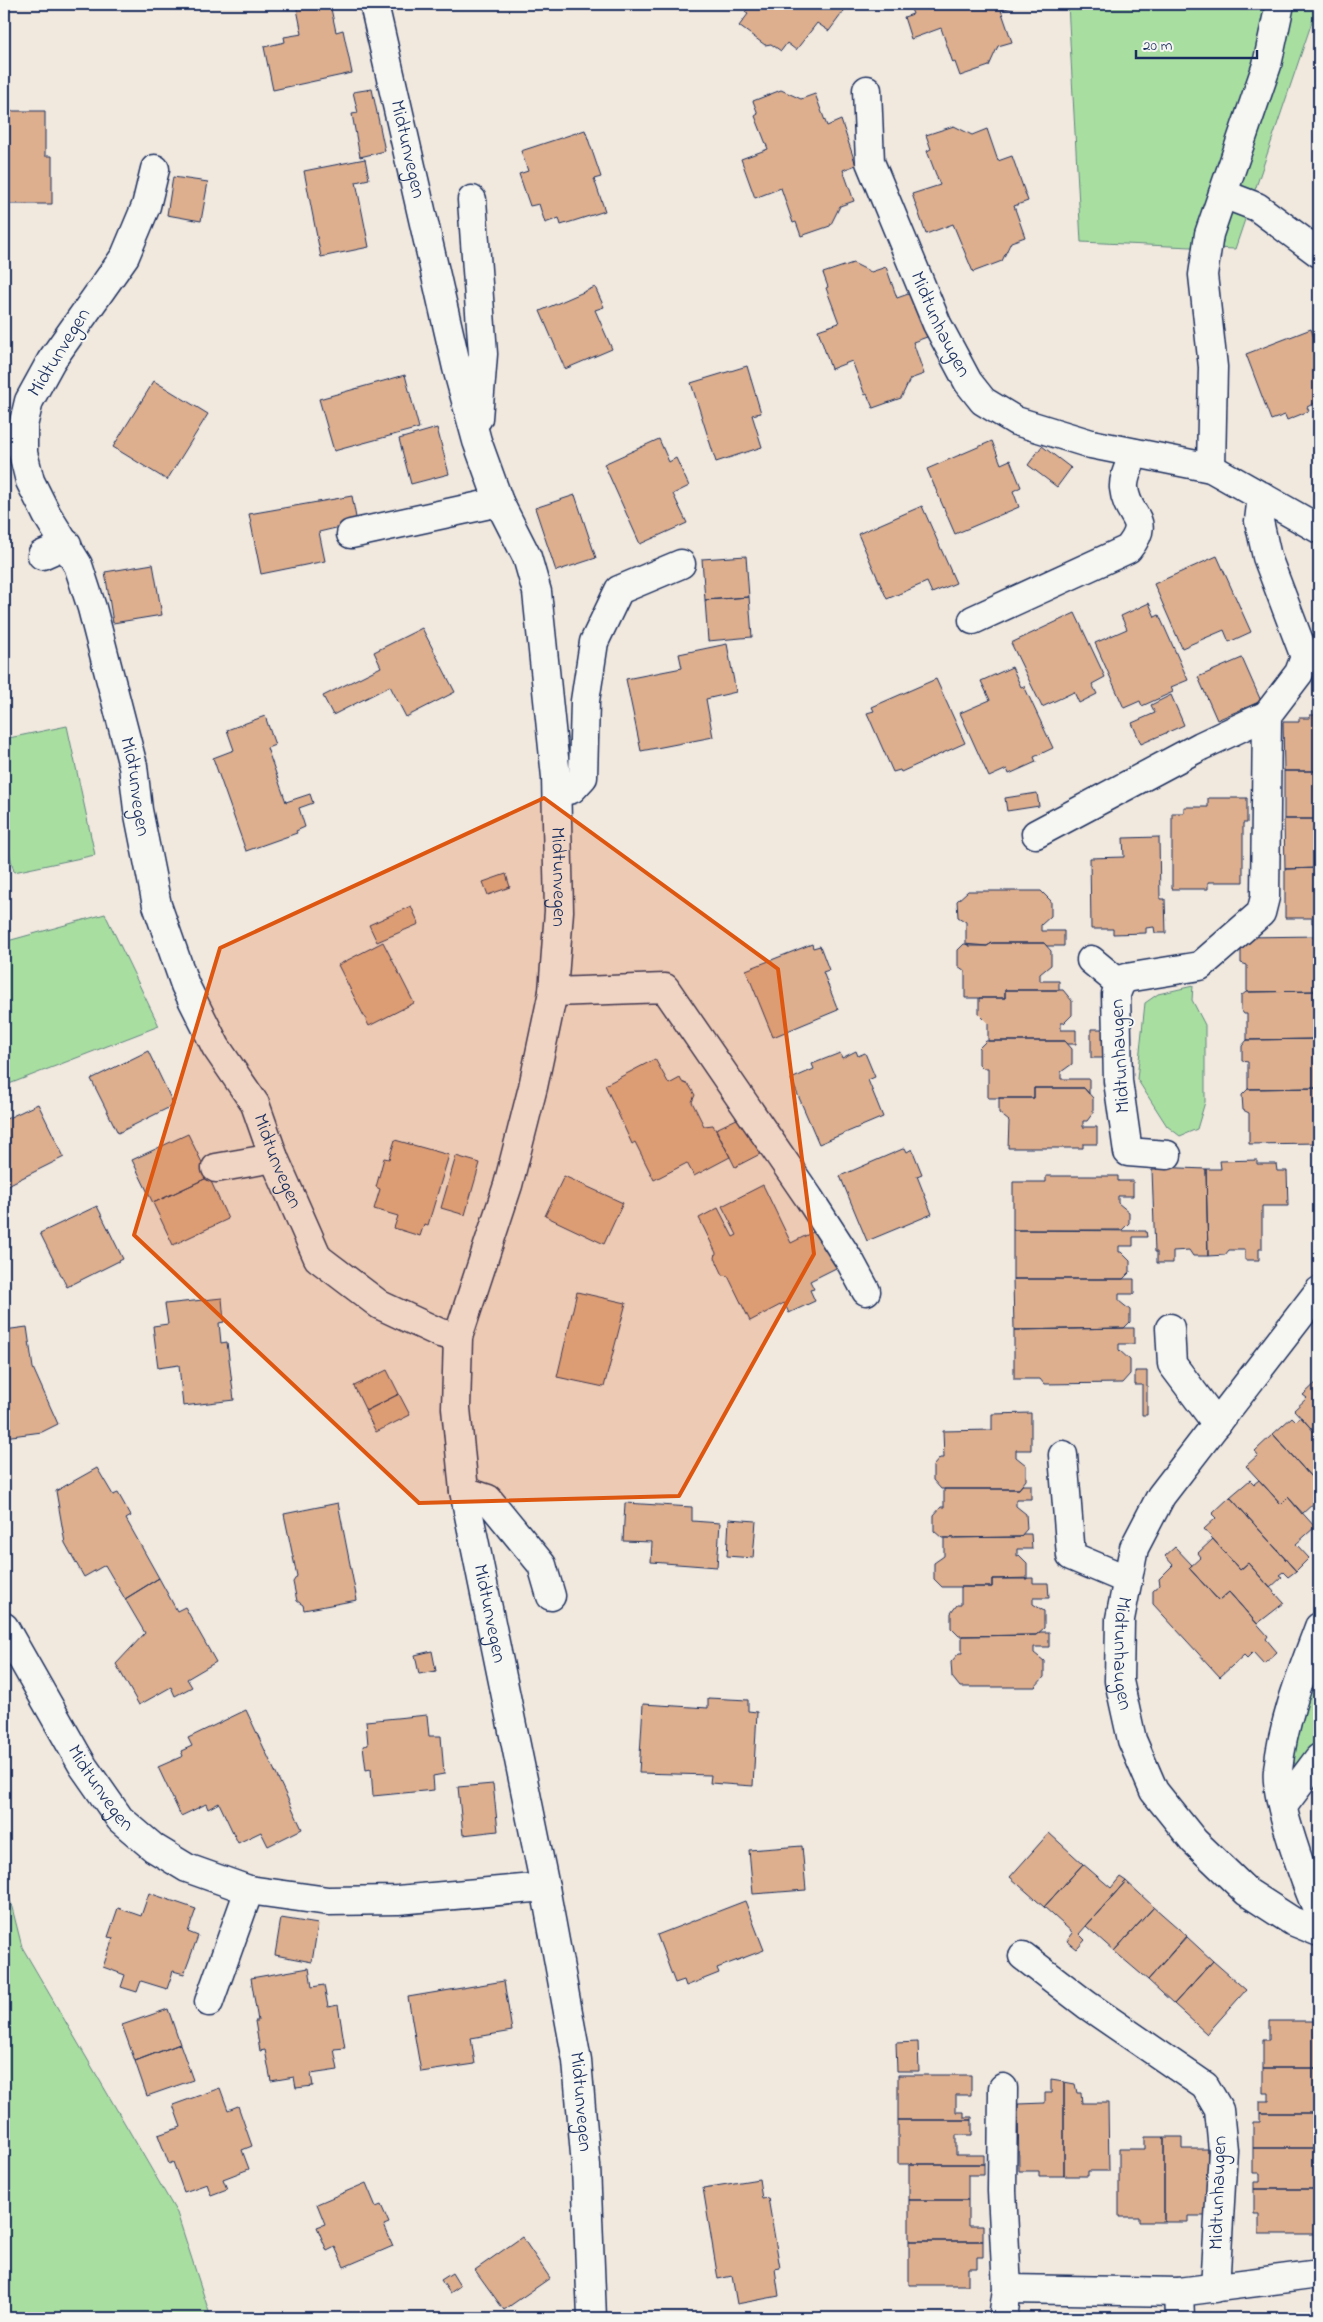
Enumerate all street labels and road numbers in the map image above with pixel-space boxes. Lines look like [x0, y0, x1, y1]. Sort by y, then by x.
street label: Midtunvegen [382, 97, 432, 201]
street label: Midtunhaugen [902, 267, 978, 383]
street label: Midtunvegen [21, 303, 100, 404]
street label: Midtunvegen [112, 734, 157, 839]
street label: Midtunvegen [543, 827, 574, 928]
street label: Midtunhaugen [1104, 998, 1139, 1114]
street label: Midtunvegen [245, 1110, 309, 1214]
street label: Midtunvegen [465, 1562, 513, 1666]
street label: Midtunhaugen [1104, 1594, 1140, 1713]
street label: Midtunvegen [60, 1740, 140, 1839]
street label: Midtunvegen [561, 2049, 599, 2153]
street label: Midtunhaugen [1203, 2135, 1236, 2251]

